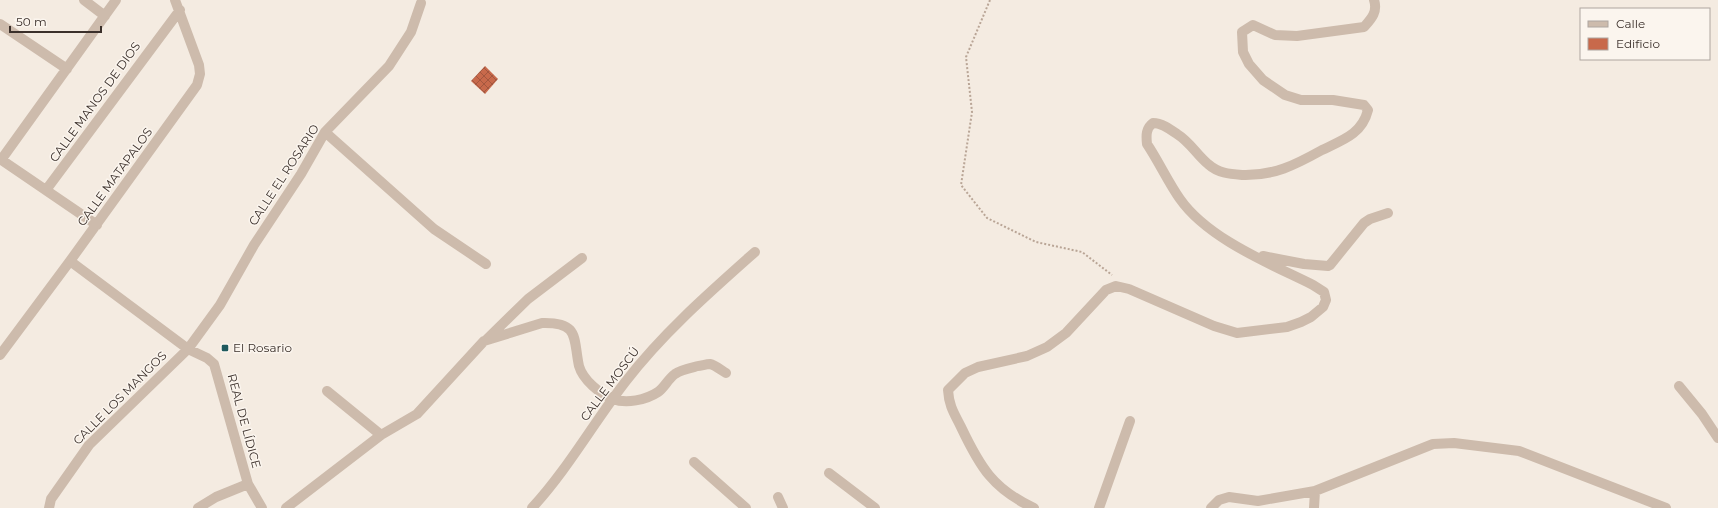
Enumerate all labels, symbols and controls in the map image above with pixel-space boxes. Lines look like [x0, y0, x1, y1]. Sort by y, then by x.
scale bar [10, 8, 101, 34]
legend [1580, 8, 1710, 60]
text: 50 m [16, 14, 47, 29]
text: Calle [1616, 16, 1645, 31]
text: Edificio [1616, 36, 1660, 51]
street label: CALLE MANOS DE DIOS [46, 39, 143, 165]
street label: CALLE EL ROSARIO [245, 121, 322, 228]
street label: CALLE MATAPALOS [74, 125, 155, 229]
place label: El Rosario [233, 340, 292, 355]
marker: El Rosario [220, 343, 230, 353]
street label: CALLE MOSCÚ [577, 344, 642, 424]
street label: CALLE LOS MANGOS [70, 348, 170, 448]
street label: REAL DE LÍDICE [225, 372, 264, 470]

